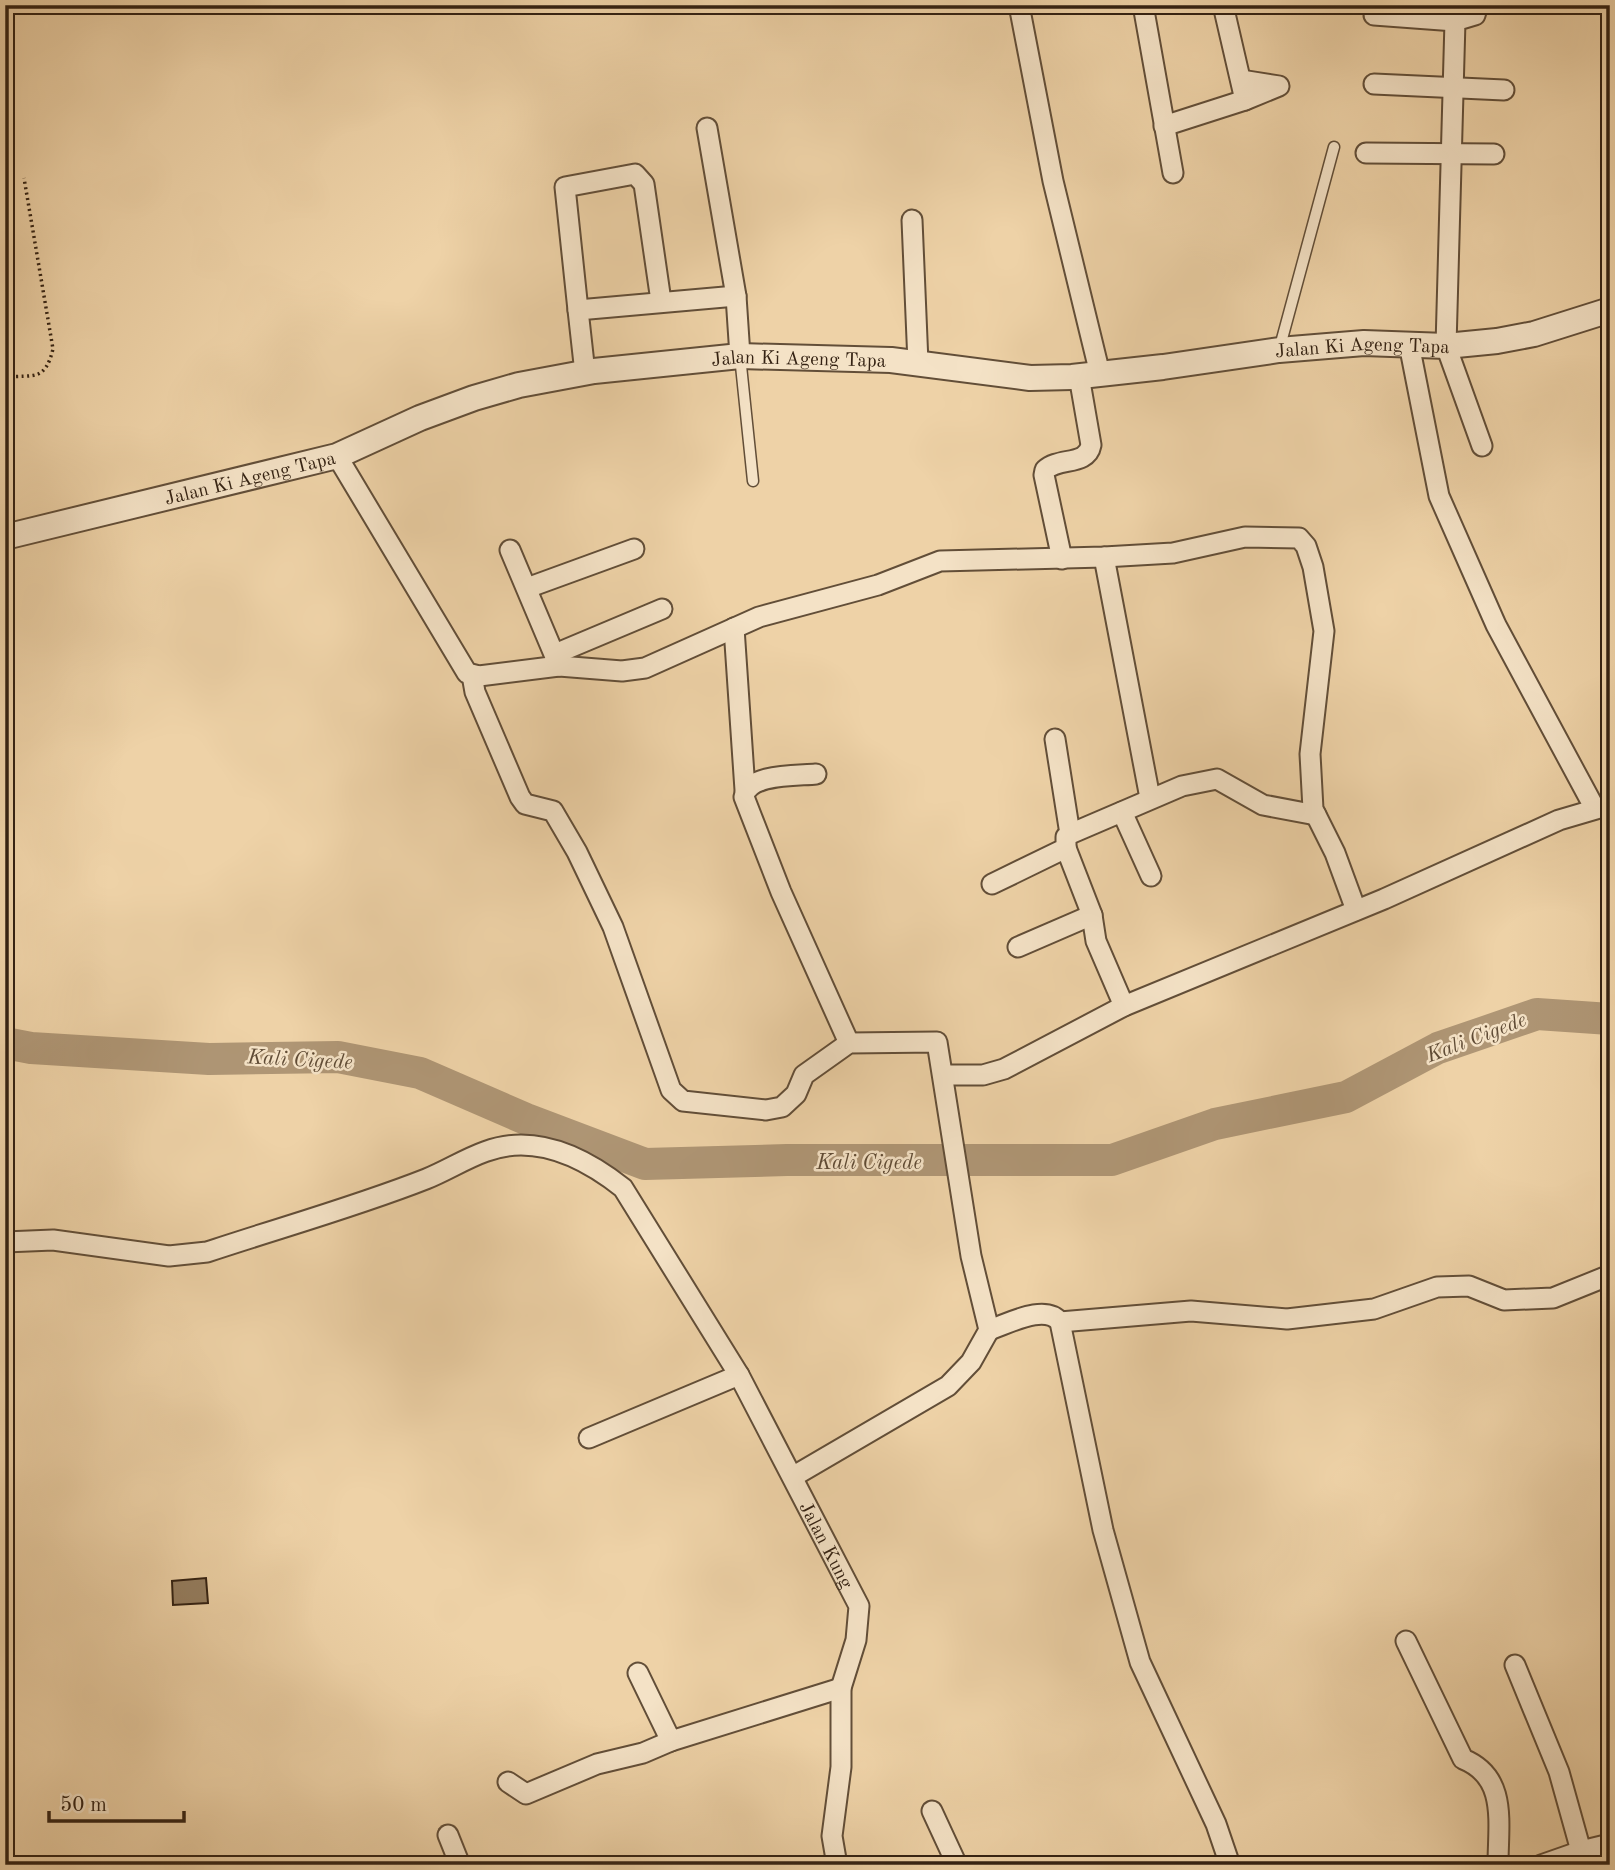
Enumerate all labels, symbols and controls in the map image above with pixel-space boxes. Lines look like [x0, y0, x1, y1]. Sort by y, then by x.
street label: Jalan Ki Ageng Tapa [1274, 336, 1451, 362]
street label: Jalan Ki Ageng Tapa [710, 349, 887, 372]
street label: Jalan Ki Ageng Tapa [163, 450, 338, 510]
water label: Kali Cigede [1423, 1010, 1530, 1067]
water label: Kali Cigede [246, 1047, 353, 1074]
water label: Kali Cigede [815, 1153, 922, 1174]
street label: Jalan Kung [795, 1499, 856, 1593]
scale bar [49, 1779, 184, 1823]
text: 50 m [60, 1795, 107, 1816]

